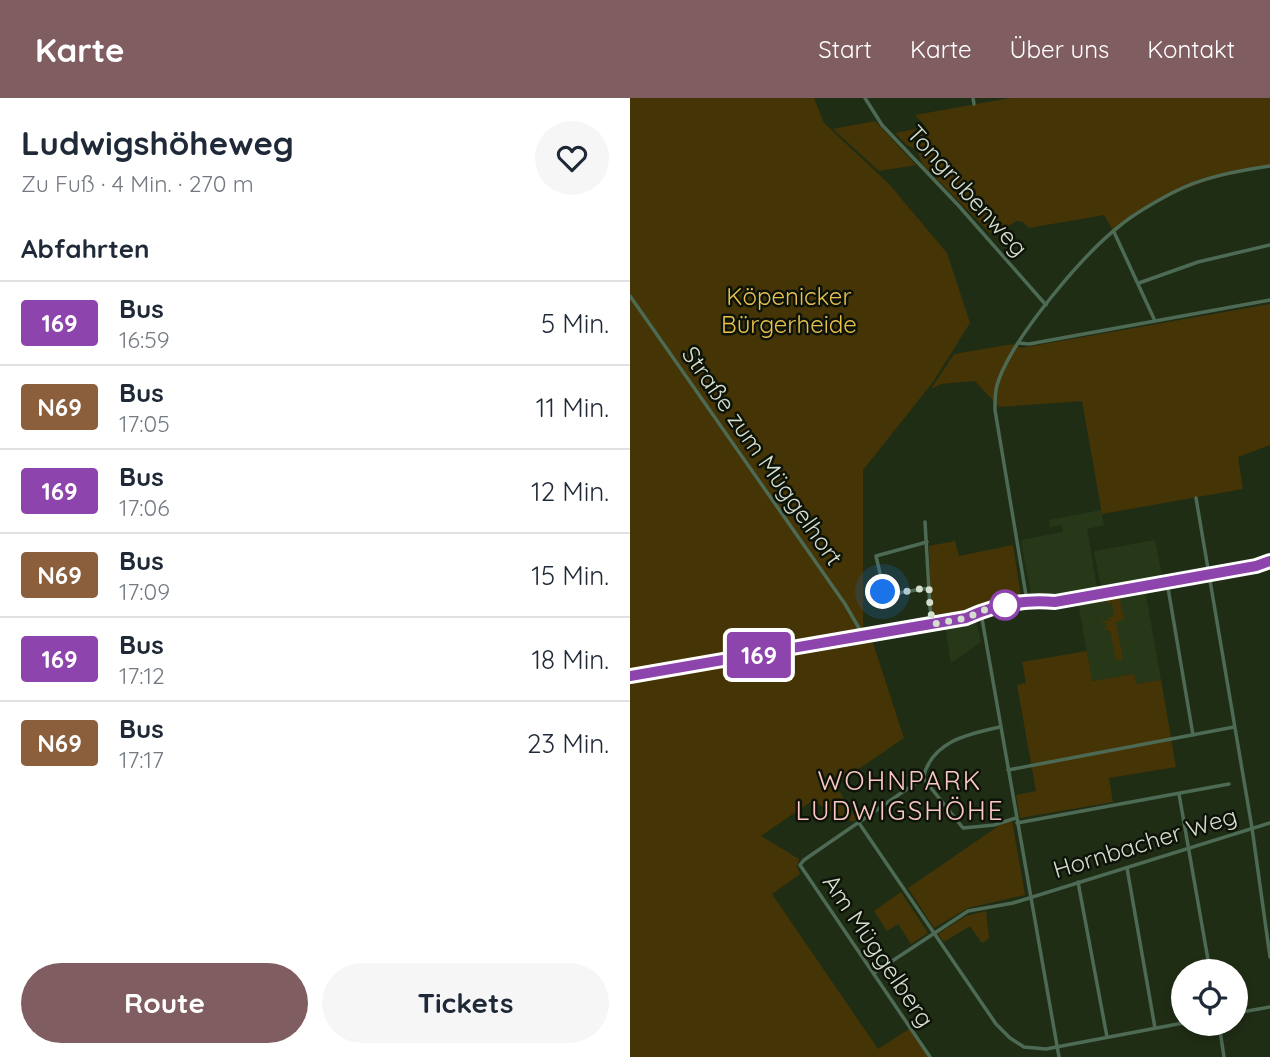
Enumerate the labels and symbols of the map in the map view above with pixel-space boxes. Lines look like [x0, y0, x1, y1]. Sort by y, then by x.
street label: Tongrubenweg [901, 119, 1035, 262]
park label: Köpenicker Bürgerheide [721, 281, 857, 339]
street label: Straße zum Müggelhort [676, 340, 850, 571]
your location [865, 574, 900, 609]
unlabelled marker [990, 590, 1020, 620]
line badge: 169 [719, 632, 799, 678]
district label: WOHNPARK LUDWIGSHÖHE [796, 764, 1004, 827]
street label: Hornbacher Weg [1049, 800, 1240, 884]
street label: Am Müggelberg [817, 868, 941, 1033]

